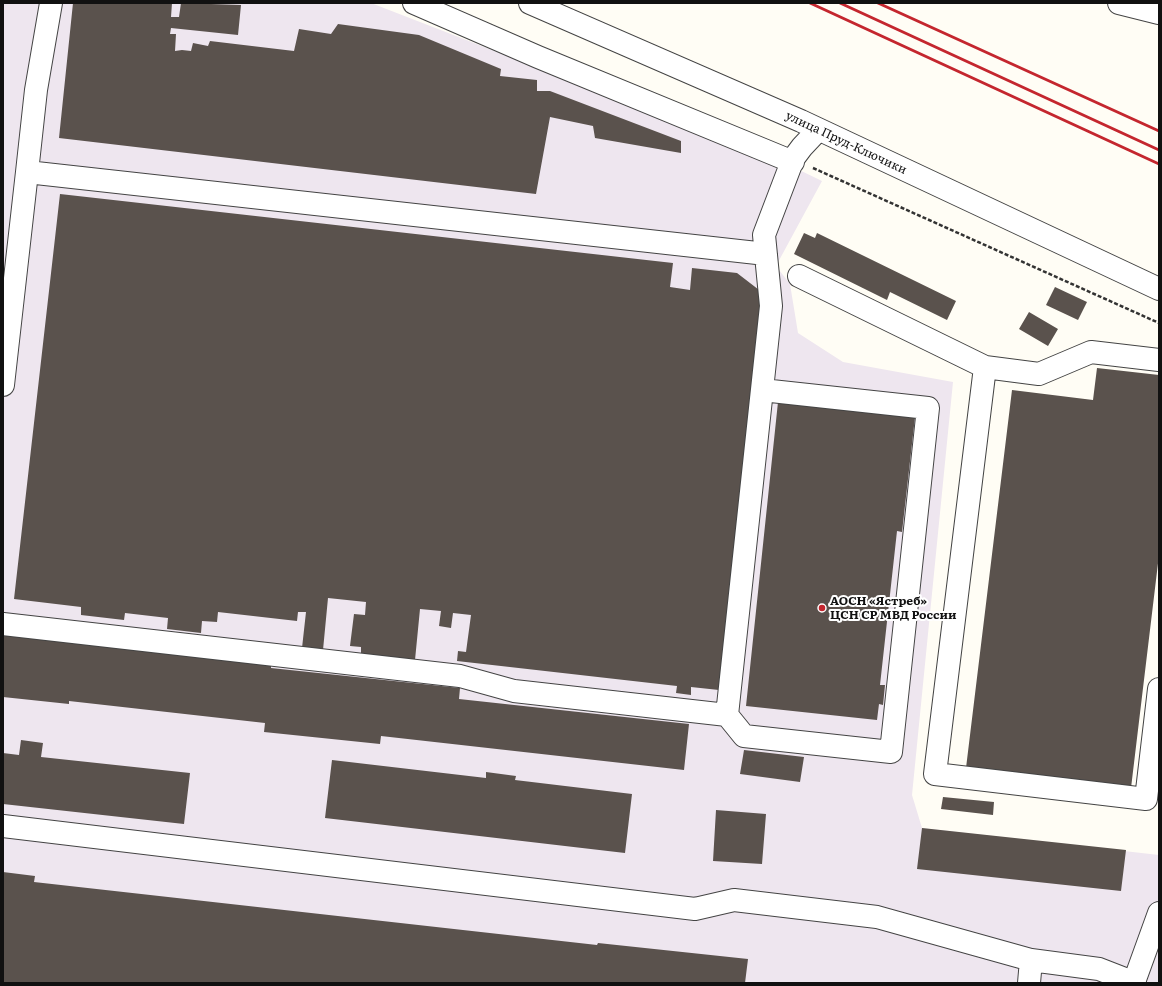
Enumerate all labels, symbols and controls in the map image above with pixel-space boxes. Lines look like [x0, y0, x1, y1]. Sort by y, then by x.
street label: улица Пруд-Ключики [783, 109, 909, 177]
place label: АОСН «Ястреб» ЦСН СР МВД России [830, 594, 957, 622]
marker: АОСН «Ястреб» ЦСН СР МВД России [817, 603, 827, 613]

